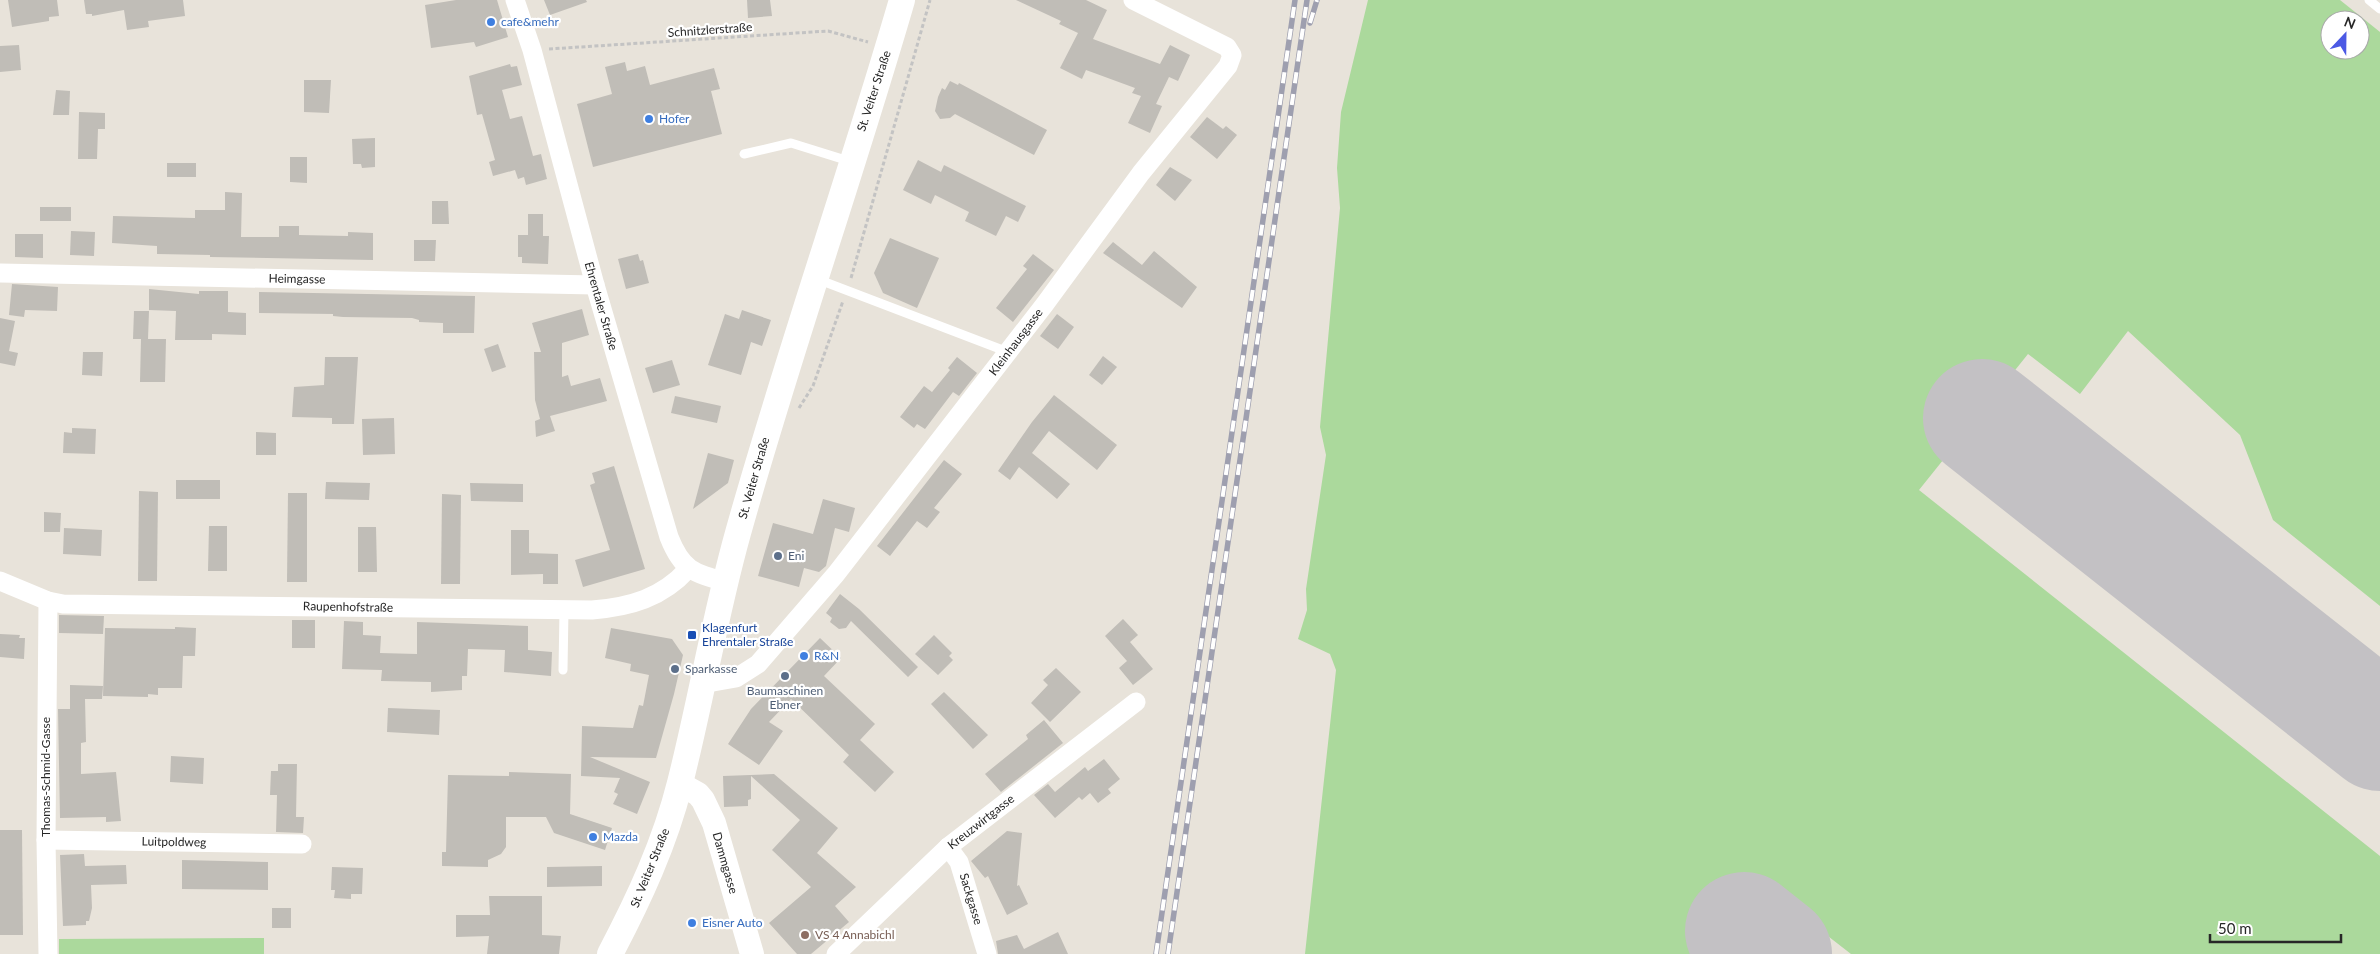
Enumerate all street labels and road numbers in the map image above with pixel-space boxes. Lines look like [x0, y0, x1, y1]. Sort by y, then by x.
street label: Schnitzlerstraße [667, 19, 753, 40]
street label: St. Veiter Straße [853, 48, 894, 133]
street label: Ehrentaler Straße [582, 260, 621, 352]
street label: Heimgasse [268, 271, 326, 286]
street label: Kleinhausgasse [985, 305, 1046, 378]
street label: St. Veiter Straße [735, 435, 772, 520]
street label: Raupenhofstraße [303, 598, 393, 615]
street label: Thomas-Schmid-Gasse [38, 717, 53, 837]
street label: Kreuzwirtgasse [944, 791, 1017, 852]
street label: St. Veiter Straße [627, 826, 672, 910]
street label: Dammgasse [710, 830, 741, 896]
street label: Luitpoldweg [142, 833, 206, 850]
street label: Sackgasse [957, 871, 986, 926]

